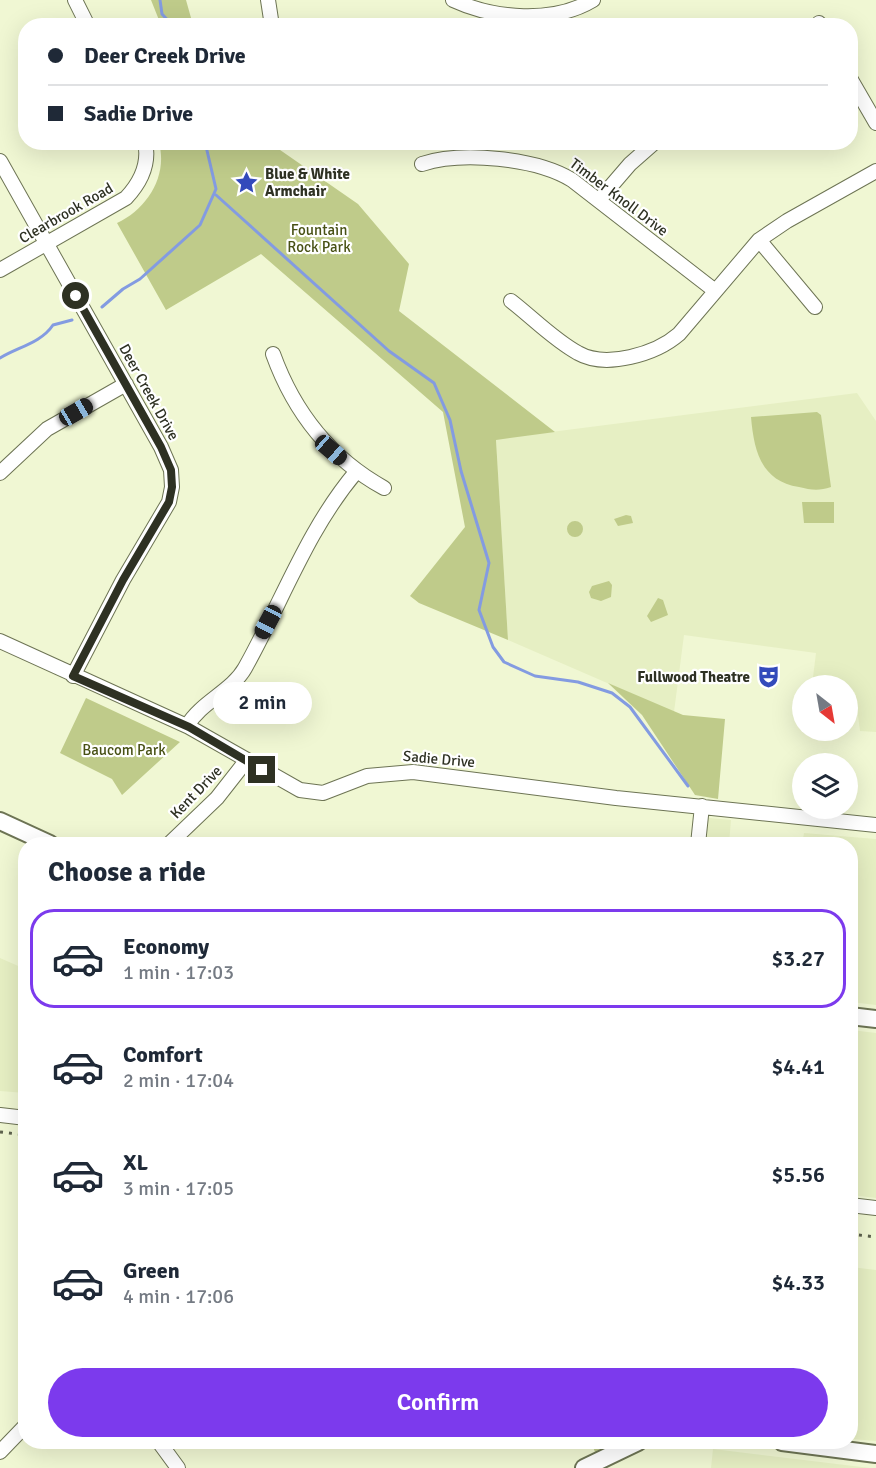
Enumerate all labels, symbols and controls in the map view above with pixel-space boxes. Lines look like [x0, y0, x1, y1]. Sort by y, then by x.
text: Deer Creek Drive [84, 42, 246, 69]
text: Sadie Drive [84, 100, 193, 127]
street label: Timber Knoll Drive [566, 154, 672, 240]
place label: Blue & White Armchair [265, 165, 350, 200]
place icon: Blue & White Armchair [234, 170, 260, 196]
street label: Clearbrook Road [16, 179, 116, 247]
park label: Fountain Rock Park [287, 221, 351, 256]
route start [62, 282, 89, 309]
street label: Deer Creek Drive [115, 341, 183, 443]
car [56, 395, 96, 429]
car [312, 431, 350, 469]
car [252, 602, 284, 642]
theatre icon: Fullwood Theatre [755, 664, 781, 690]
place label: Fullwood Theatre [637, 668, 750, 686]
north arrow [792, 675, 858, 741]
map controls [792, 675, 858, 819]
callout: 2 min [212, 683, 312, 725]
text: 2 min [239, 690, 286, 715]
park label: Baucom Park [82, 741, 166, 759]
street label: Sadie Drive [402, 747, 476, 771]
button: layers [792, 753, 858, 819]
route end [248, 756, 275, 783]
street label: Kent Drive [166, 762, 226, 822]
text: Choose a ride [48, 856, 206, 889]
icon: car [51, 932, 105, 986]
text: Economy [123, 933, 209, 960]
text: $3.27 [771, 945, 825, 972]
text: 1 min · 17:03 [123, 960, 234, 985]
icon: car [51, 1040, 105, 1094]
text: Comfort [123, 1041, 203, 1068]
text: $4.41 [771, 1053, 825, 1080]
text: 2 min · 17:04 [123, 1068, 234, 1093]
icon: car [51, 1148, 105, 1202]
text: XL [123, 1149, 148, 1176]
text: $5.56 [771, 1161, 825, 1188]
text: 3 min · 17:05 [123, 1176, 234, 1201]
icon: car [51, 1256, 105, 1310]
text: Green [123, 1257, 180, 1284]
text: $4.33 [771, 1269, 825, 1296]
text: 4 min · 17:06 [123, 1284, 234, 1309]
button: Confirm [48, 1368, 828, 1437]

